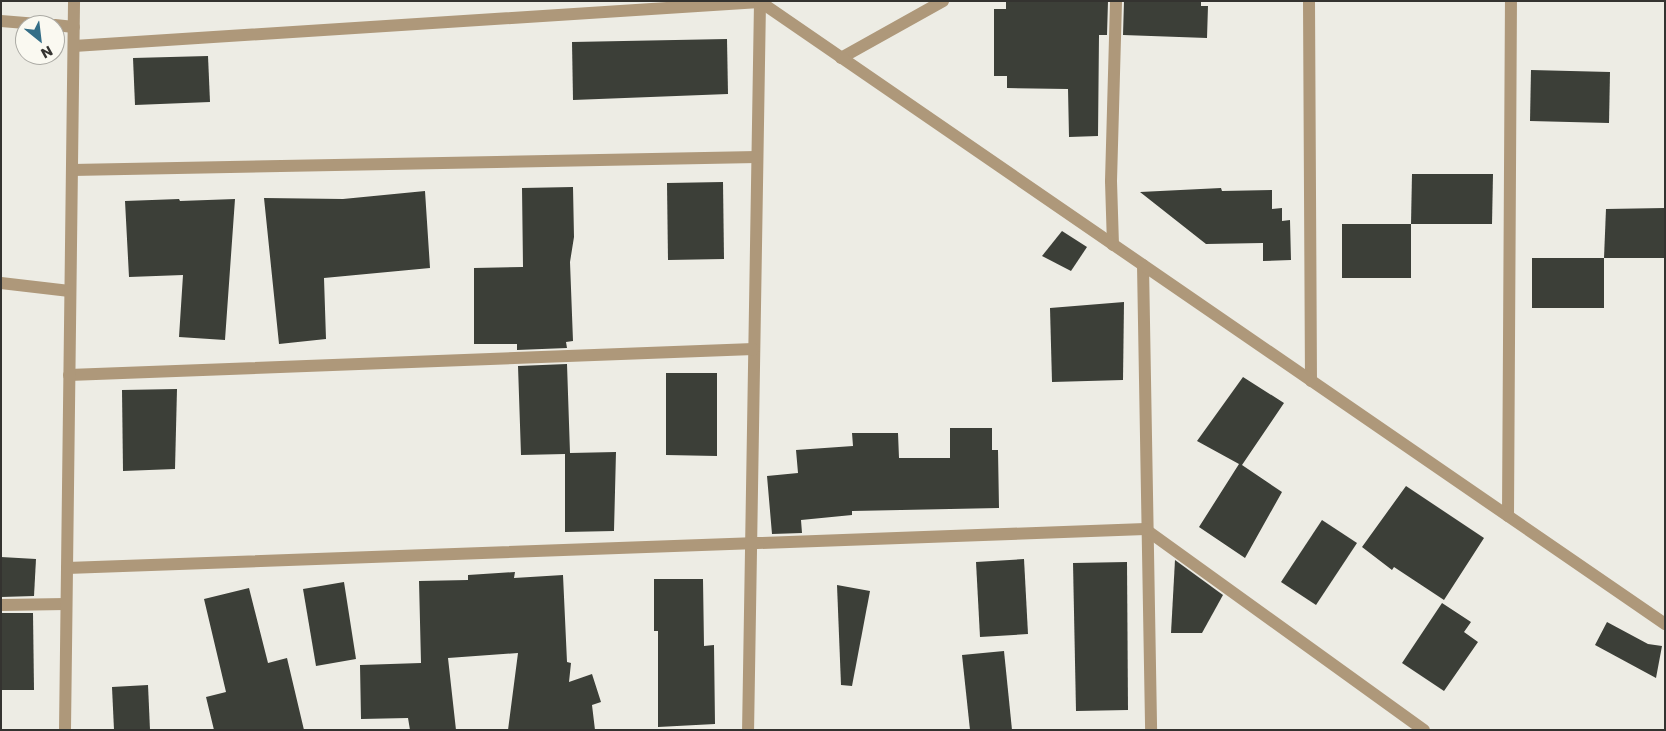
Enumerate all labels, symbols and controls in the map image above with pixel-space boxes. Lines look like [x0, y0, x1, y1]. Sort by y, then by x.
north arrow [15, 15, 65, 65]
text: N [37, 41, 56, 64]

